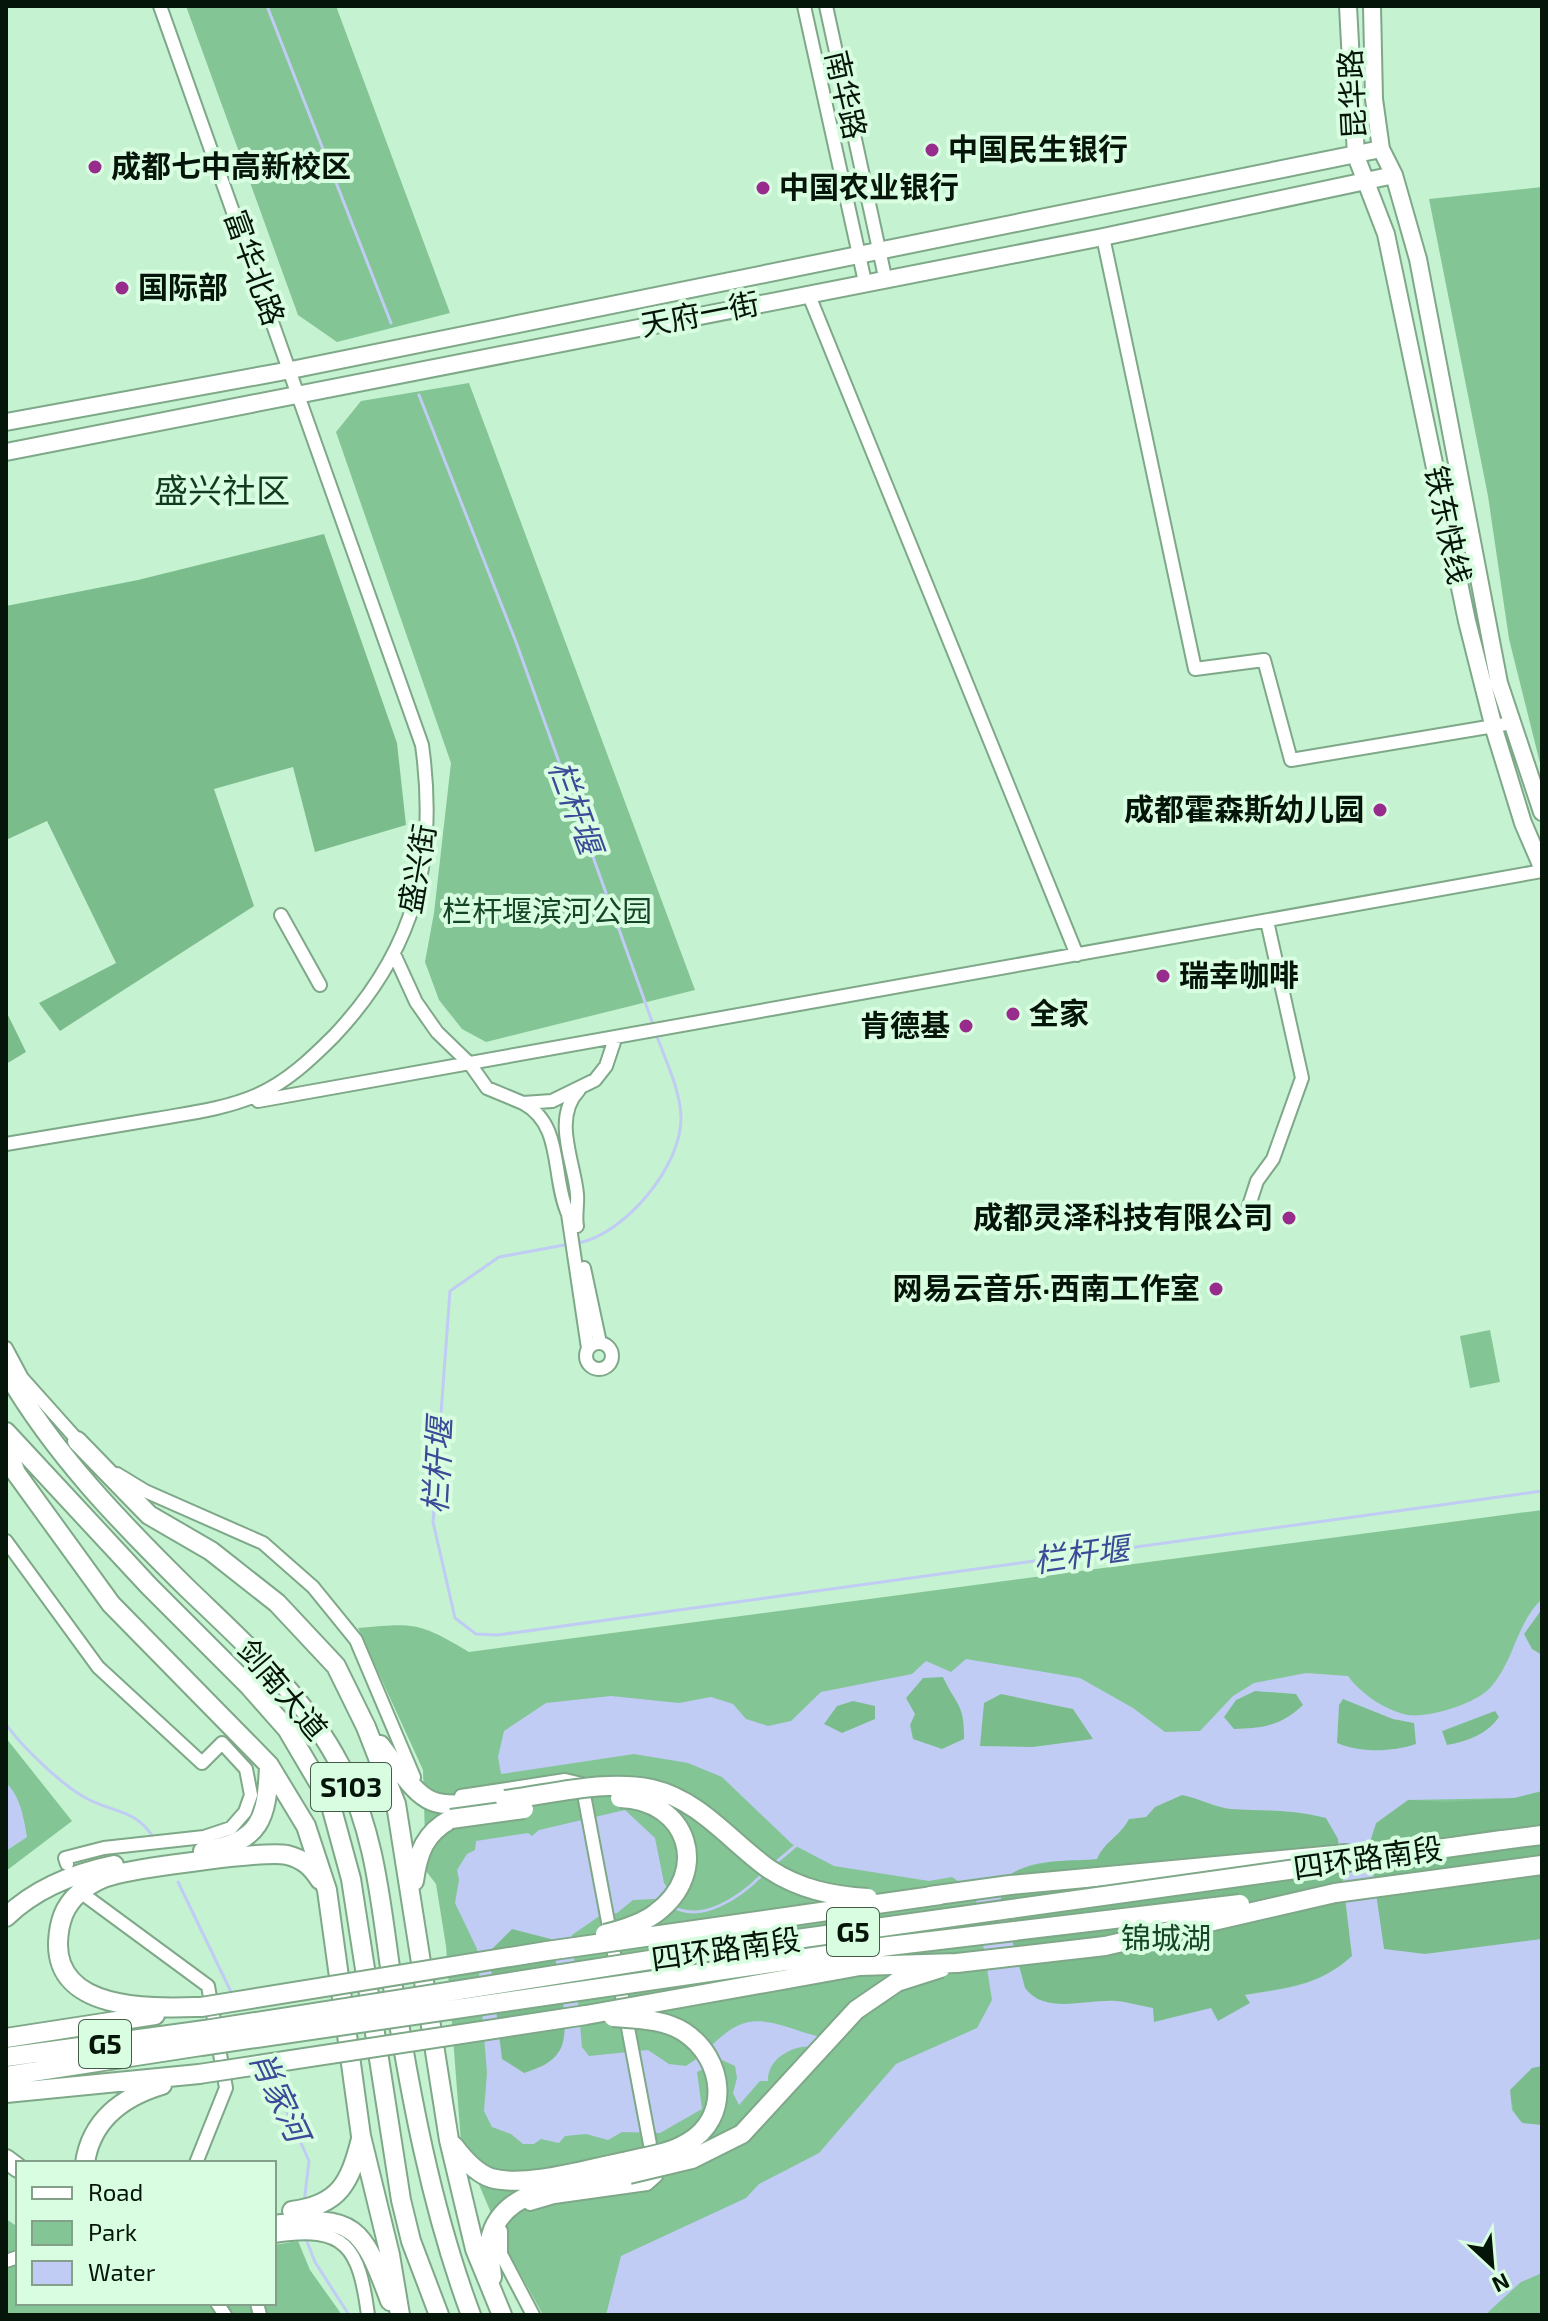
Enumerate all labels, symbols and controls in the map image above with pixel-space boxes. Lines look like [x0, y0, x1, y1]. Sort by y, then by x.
street label: 南华路 [819, 47, 875, 142]
street label: 昆华路 [1331, 48, 1371, 140]
place label: 中国民生银行 [948, 130, 1128, 166]
marker: 中国民生银行 [923, 141, 941, 159]
place label: 成都七中高新校区 [111, 147, 351, 183]
marker: 成都七中高新校区 [86, 158, 104, 176]
place label: 中国农业银行 [779, 168, 959, 204]
marker: 中国农业银行 [754, 179, 772, 197]
street label: 富华北路 [218, 205, 293, 330]
place label: 国际部 [138, 268, 228, 304]
marker: 国际部 [113, 279, 131, 297]
street label: 天府一街 [637, 284, 762, 342]
street label: 铁东快线 [1419, 462, 1479, 587]
district label: 盛兴社区 [154, 469, 290, 510]
water label: 栏杆堰 [543, 755, 613, 863]
place label: 成都霍森斯幼儿园 [1124, 790, 1364, 826]
marker: 成都霍森斯幼儿园 [1371, 801, 1389, 819]
street label: 盛兴街 [390, 821, 442, 916]
park label: 栏杆堰滨河公园 [442, 892, 652, 928]
place label: 瑞幸咖啡 [1179, 956, 1299, 992]
marker: 瑞幸咖啡 [1154, 967, 1172, 985]
place label: 全家 [1029, 994, 1089, 1030]
marker: 全家 [1004, 1005, 1022, 1023]
place label: 肯德基 [860, 1006, 950, 1042]
marker: 肯德基 [957, 1017, 975, 1035]
place label: 成都灵泽科技有限公司 [973, 1198, 1273, 1234]
marker: 成都灵泽科技有限公司 [1280, 1209, 1298, 1227]
place label: 网易云音乐·西南工作室 [892, 1269, 1200, 1305]
marker: 网易云音乐·西南工作室 [1207, 1280, 1225, 1298]
water label: 栏杆堰 [415, 1412, 458, 1515]
water label: 栏杆堰 [1031, 1527, 1136, 1579]
street label: 剑南大道 [231, 1631, 336, 1746]
road number: S103 [311, 1763, 391, 1811]
street label: 四环路南段 [1291, 1829, 1444, 1885]
road number: G5 [827, 1908, 879, 1956]
park label: 锦城湖 [1121, 1919, 1211, 1955]
street label: 四环路南段 [649, 1920, 802, 1976]
road number: G5 [79, 2020, 131, 2068]
water label: 肖家河 [243, 2044, 321, 2152]
legend [16, 2161, 276, 2305]
text: Road [88, 2177, 143, 2206]
text: Park [88, 2217, 137, 2246]
north arrow [1452, 2225, 1532, 2305]
text: Water [88, 2257, 156, 2286]
text: N [1488, 2269, 1514, 2299]

